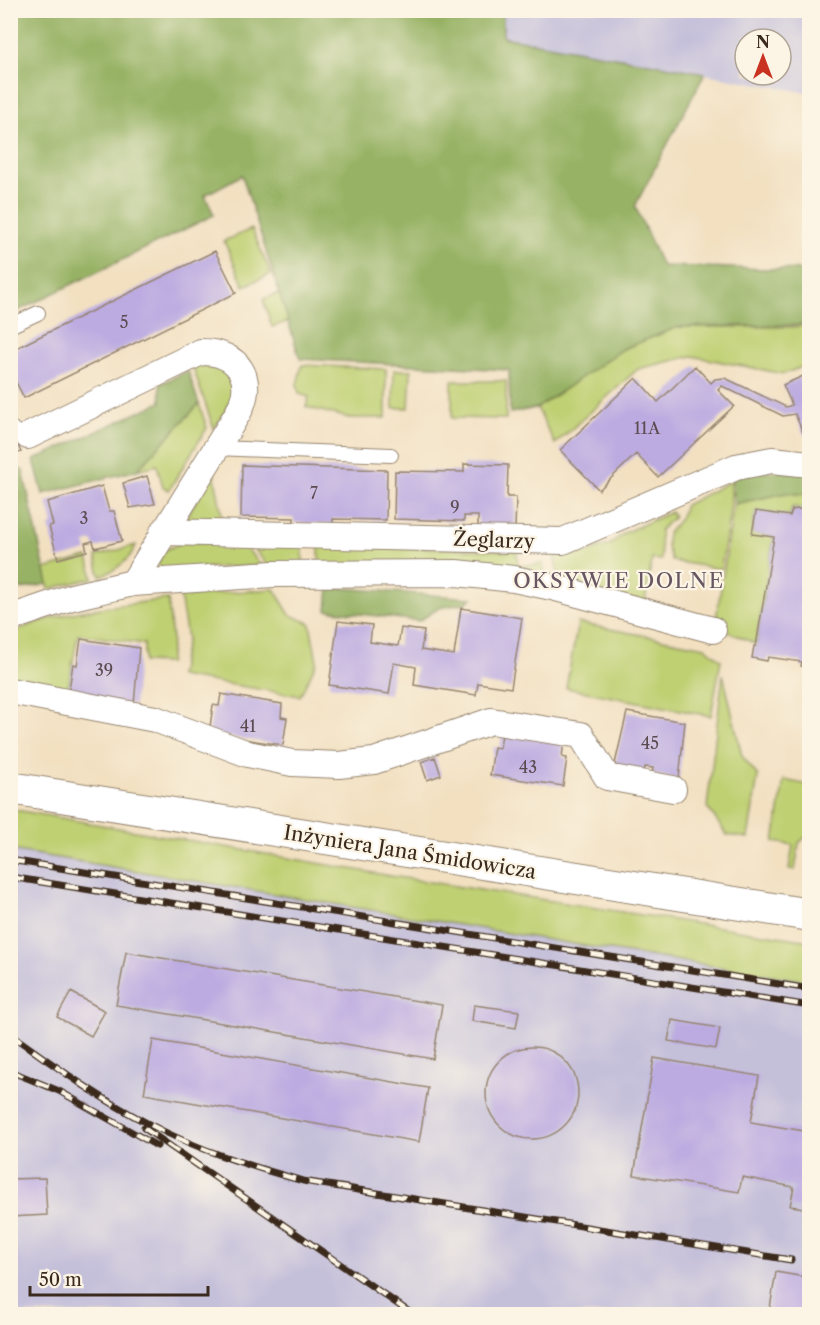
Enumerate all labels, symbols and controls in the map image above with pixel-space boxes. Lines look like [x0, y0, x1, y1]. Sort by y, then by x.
north arrow [733, 27, 793, 87]
text: N [756, 32, 770, 52]
house number: 5 [120, 312, 128, 332]
house number: 11A [634, 418, 661, 438]
house number: 7 [310, 483, 318, 503]
house number: 9 [450, 497, 460, 517]
house number: 3 [80, 508, 88, 528]
street label: Żeglarzy [453, 526, 536, 553]
district label: OKSYWIE DOLNE [513, 568, 725, 593]
house number: 39 [95, 660, 113, 680]
house number: 41 [240, 716, 256, 736]
house number: 45 [641, 733, 659, 753]
house number: 43 [519, 757, 537, 777]
street label: Inżyniera Jana Śmidowicza [282, 819, 539, 884]
scale bar [30, 1259, 208, 1297]
text: 50 m [39, 1269, 82, 1291]

